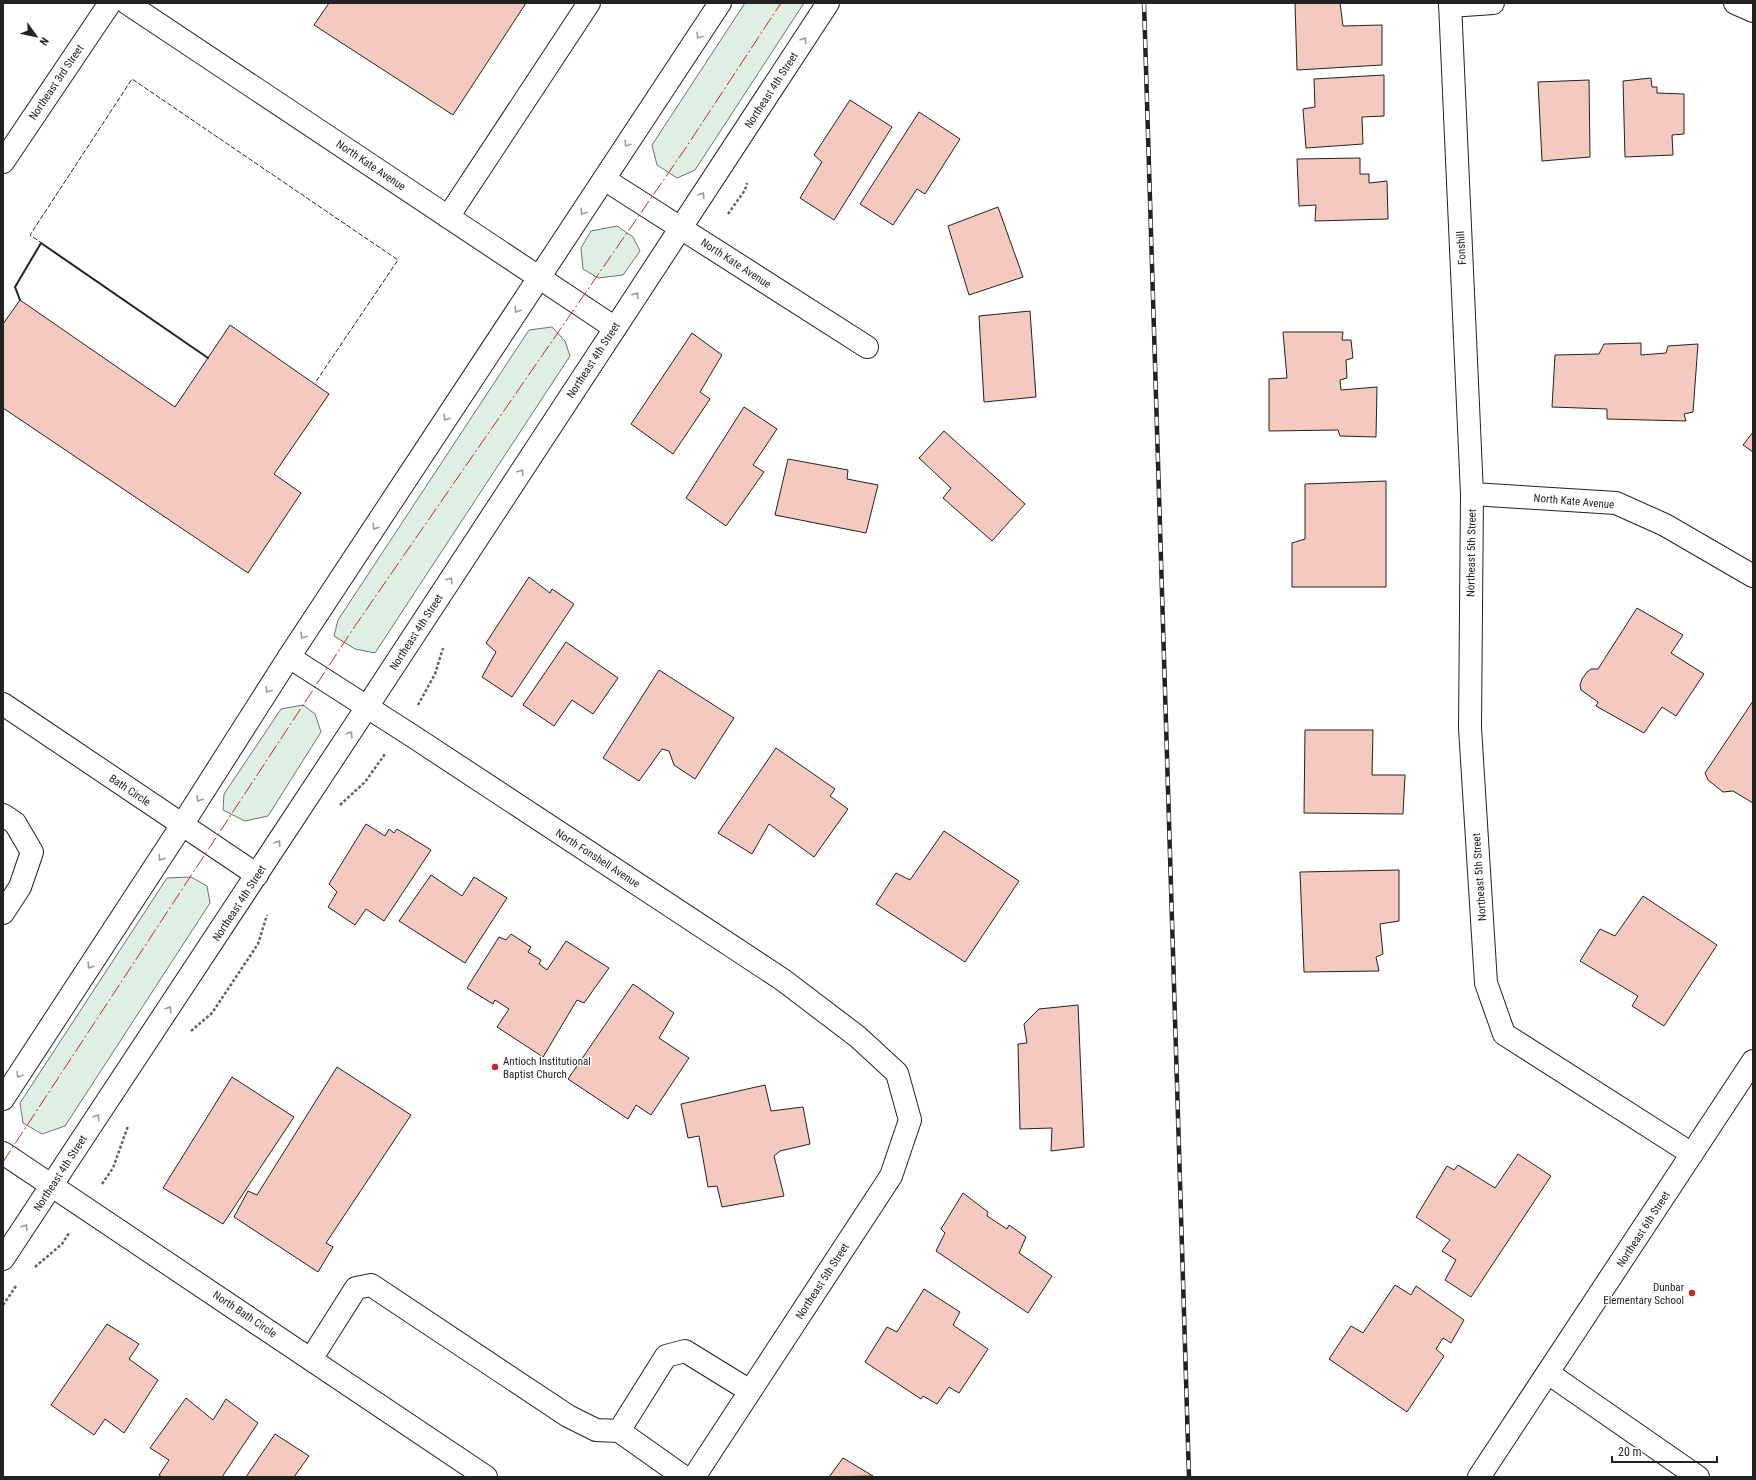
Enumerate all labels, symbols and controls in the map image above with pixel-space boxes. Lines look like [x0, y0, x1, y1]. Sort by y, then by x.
north arrow [16, 16, 56, 56]
one-way arrow [697, 31, 704, 38]
one-way arrow [799, 37, 807, 44]
street label: Northeast 3rd Street [26, 42, 86, 122]
street label: Northeast 4th Street [742, 50, 801, 131]
street label: North Kate Avenue [334, 137, 408, 193]
one-way arrow [625, 140, 632, 147]
one-way arrow [697, 192, 705, 199]
one-way arrow [580, 208, 587, 215]
street label: Fonshill [1454, 231, 1469, 265]
street label: North Kate Avenue [698, 236, 773, 291]
one-way arrow [631, 292, 639, 299]
one-way arrow [514, 306, 522, 313]
street label: Northeast 4th Street [564, 320, 623, 401]
one-way arrow [444, 414, 451, 421]
one-way arrow [516, 469, 523, 476]
street label: North Kate Avenue [1533, 491, 1615, 511]
street label: Northeast 5th Street [1464, 509, 1479, 597]
one-way arrow [372, 523, 379, 530]
one-way arrow [445, 578, 452, 585]
street label: Northeast 4th Street [387, 592, 446, 673]
one-way arrow [300, 632, 308, 639]
one-way arrow [266, 686, 273, 693]
one-way arrow [345, 731, 353, 738]
street label: Bath Circle [107, 772, 153, 809]
one-way arrow [196, 795, 203, 802]
street label: North Fonshell Avenue [553, 826, 642, 891]
street label: Northeast 5th Street [1470, 833, 1489, 921]
one-way arrow [273, 840, 280, 847]
one-way arrow [159, 853, 166, 860]
street label: Northeast 4th Street [210, 863, 269, 944]
one-way arrow [88, 962, 95, 969]
one-way arrow [164, 1006, 171, 1013]
place label: Antioch Institutional Baptist Church [503, 1055, 591, 1081]
marker: Antioch Institutional Baptist Church [490, 1062, 500, 1072]
one-way arrow [16, 1071, 23, 1078]
one-way arrow [92, 1114, 100, 1121]
street label: Northeast 4th Street [31, 1133, 90, 1214]
street label: Northeast 6th Street [1614, 1189, 1673, 1270]
one-way arrow [20, 1224, 27, 1231]
street label: Northeast 5th Street [793, 1241, 852, 1322]
place label: Dunbar Elementary School [1603, 1281, 1685, 1307]
street label: North Bath Circle [210, 1288, 279, 1341]
marker: Dunbar Elementary School [1687, 1288, 1697, 1298]
scale bar [1612, 1438, 1717, 1464]
text: 20 m [1618, 1445, 1642, 1459]

